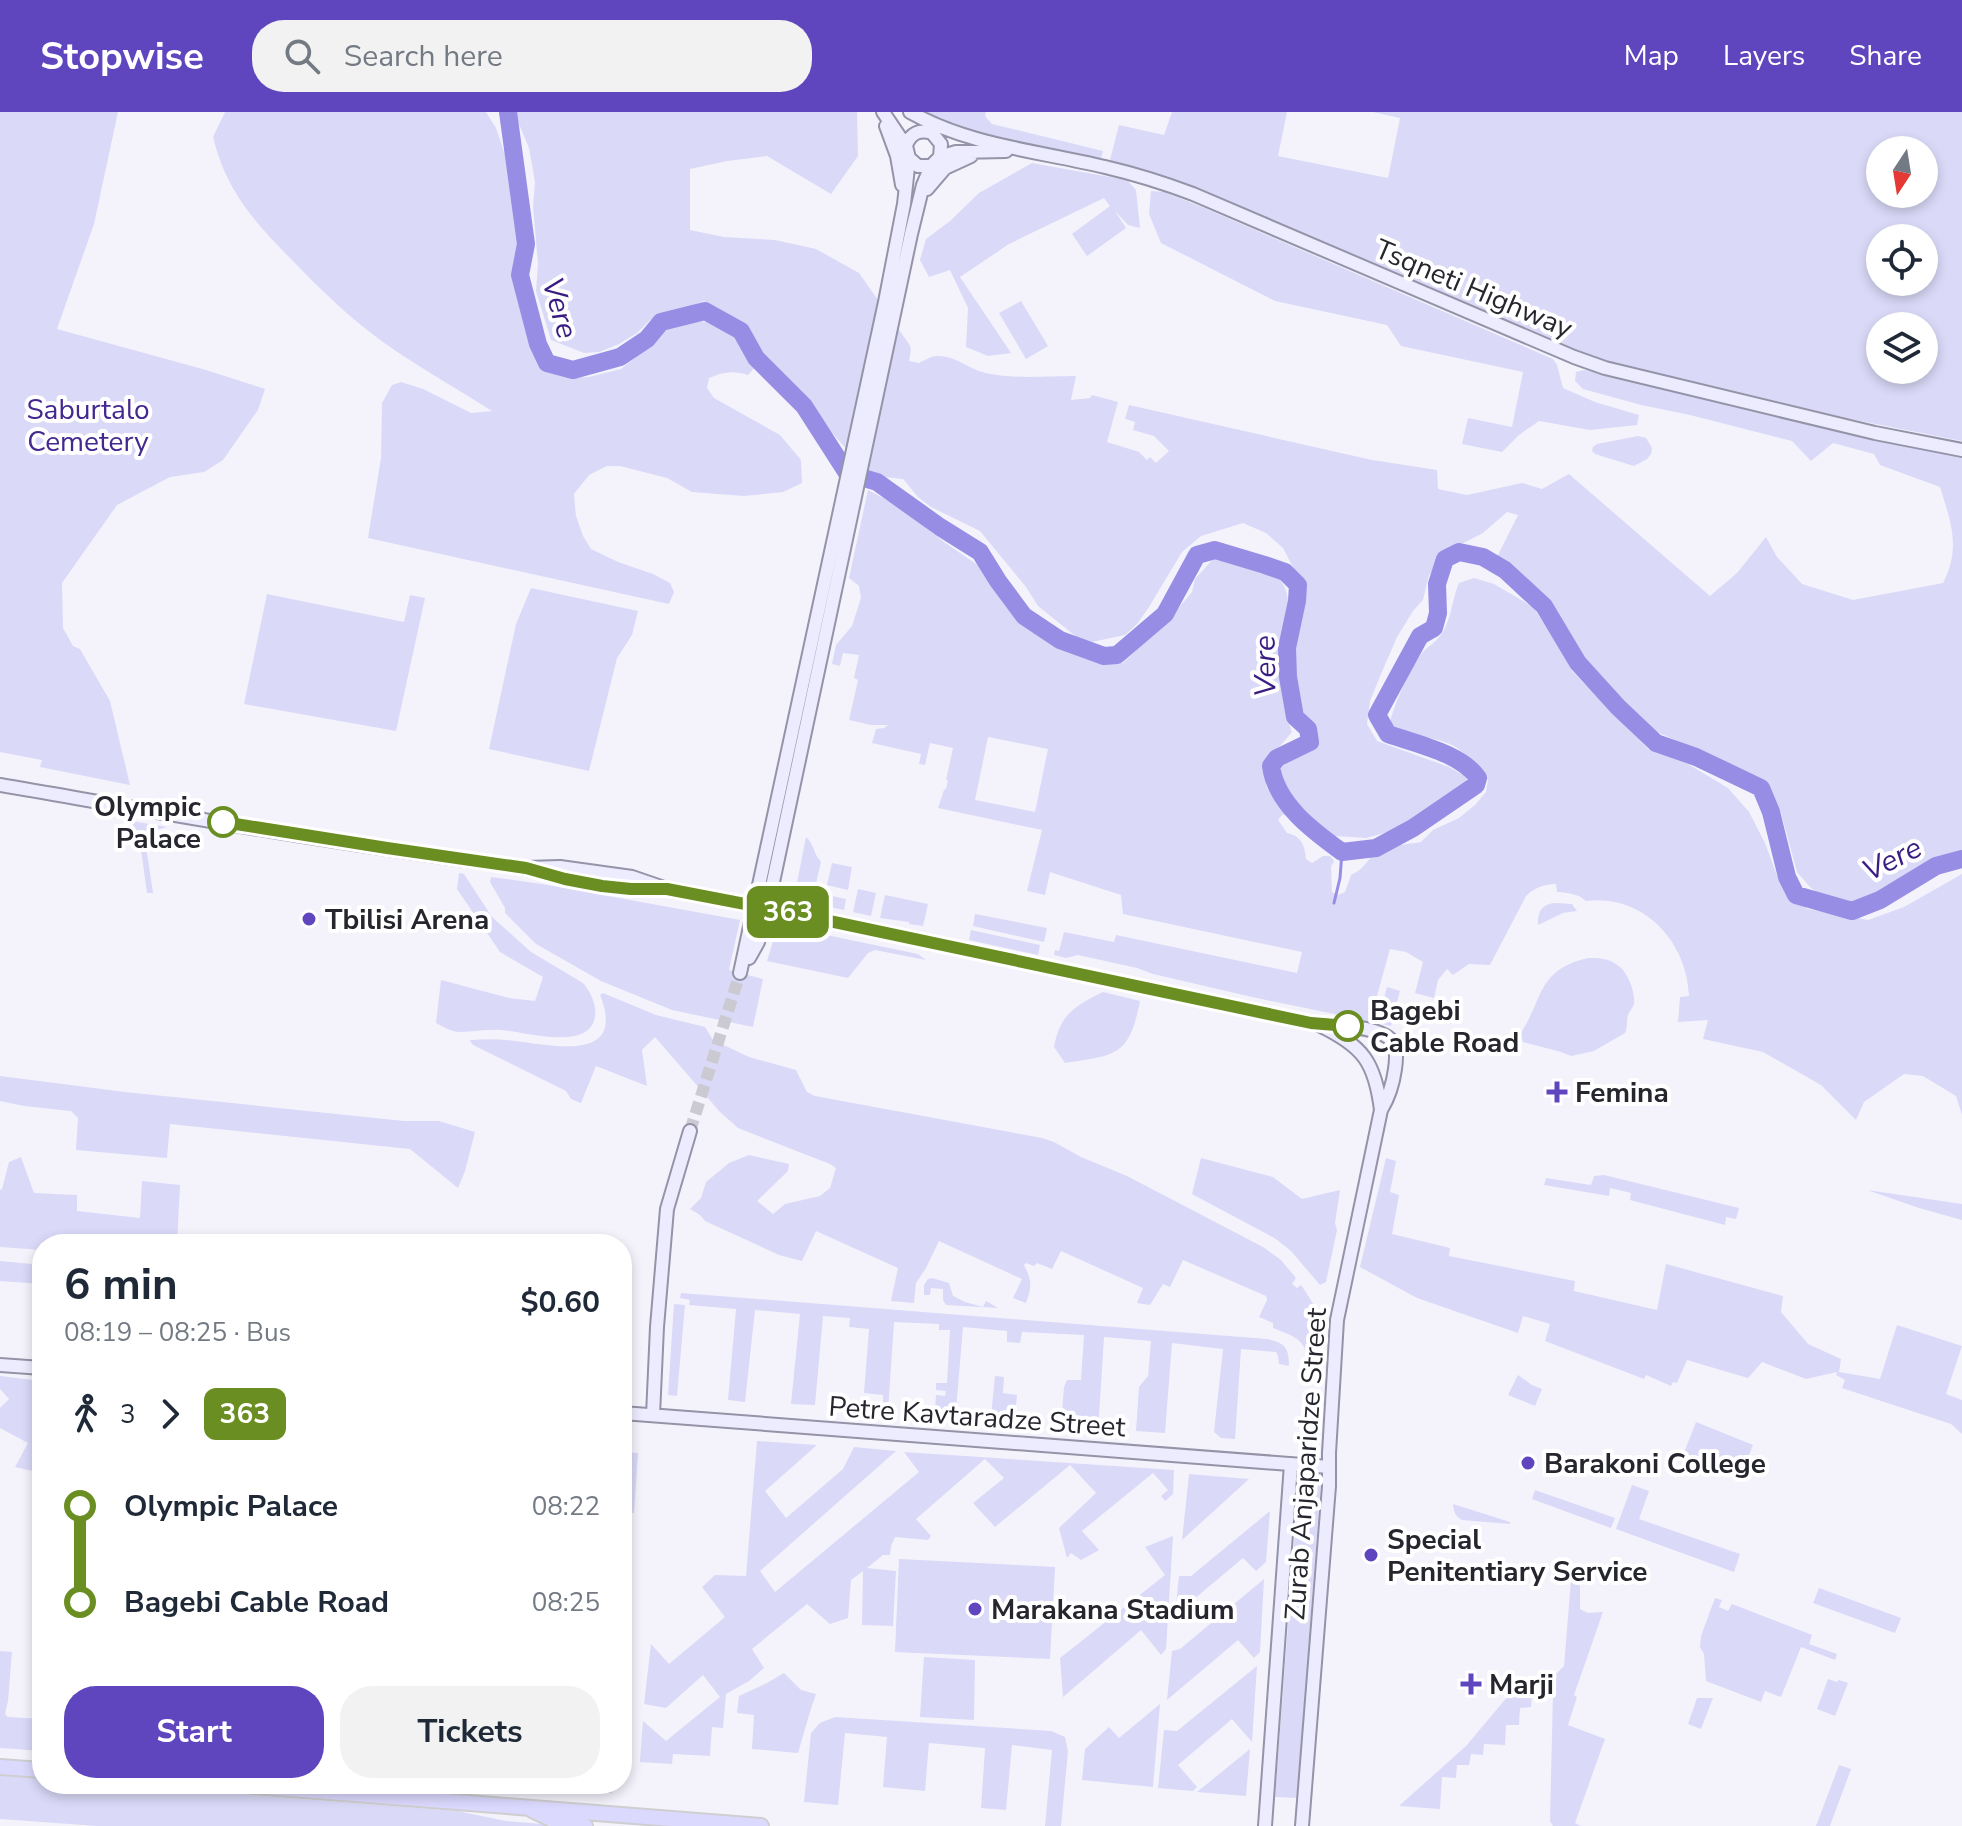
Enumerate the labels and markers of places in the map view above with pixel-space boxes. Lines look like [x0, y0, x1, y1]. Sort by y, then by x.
place label: Olympic Palace [94, 788, 201, 858]
marker: Olympic Palace [208, 807, 238, 837]
place label: Tbilisi Arena [325, 901, 489, 939]
marker: Tbilisi Arena [300, 910, 318, 928]
place label: Bagebi Cable Road [1370, 992, 1519, 1062]
marker: Bagebi Cable Road [1333, 1011, 1363, 1041]
place label: Femina [1575, 1074, 1669, 1112]
marker: Femina [1546, 1081, 1568, 1103]
place label: Barakoni College [1544, 1445, 1766, 1483]
marker: Barakoni College [1519, 1454, 1537, 1472]
place label: Special Penitentiary Service [1387, 1521, 1647, 1591]
marker: Special Penitentiary Service [1362, 1546, 1380, 1564]
place label: Marakana Stadium [991, 1591, 1235, 1629]
marker: Marakana Stadium [966, 1600, 984, 1618]
place label: Marji [1489, 1666, 1554, 1704]
marker: Marji [1460, 1673, 1482, 1695]

